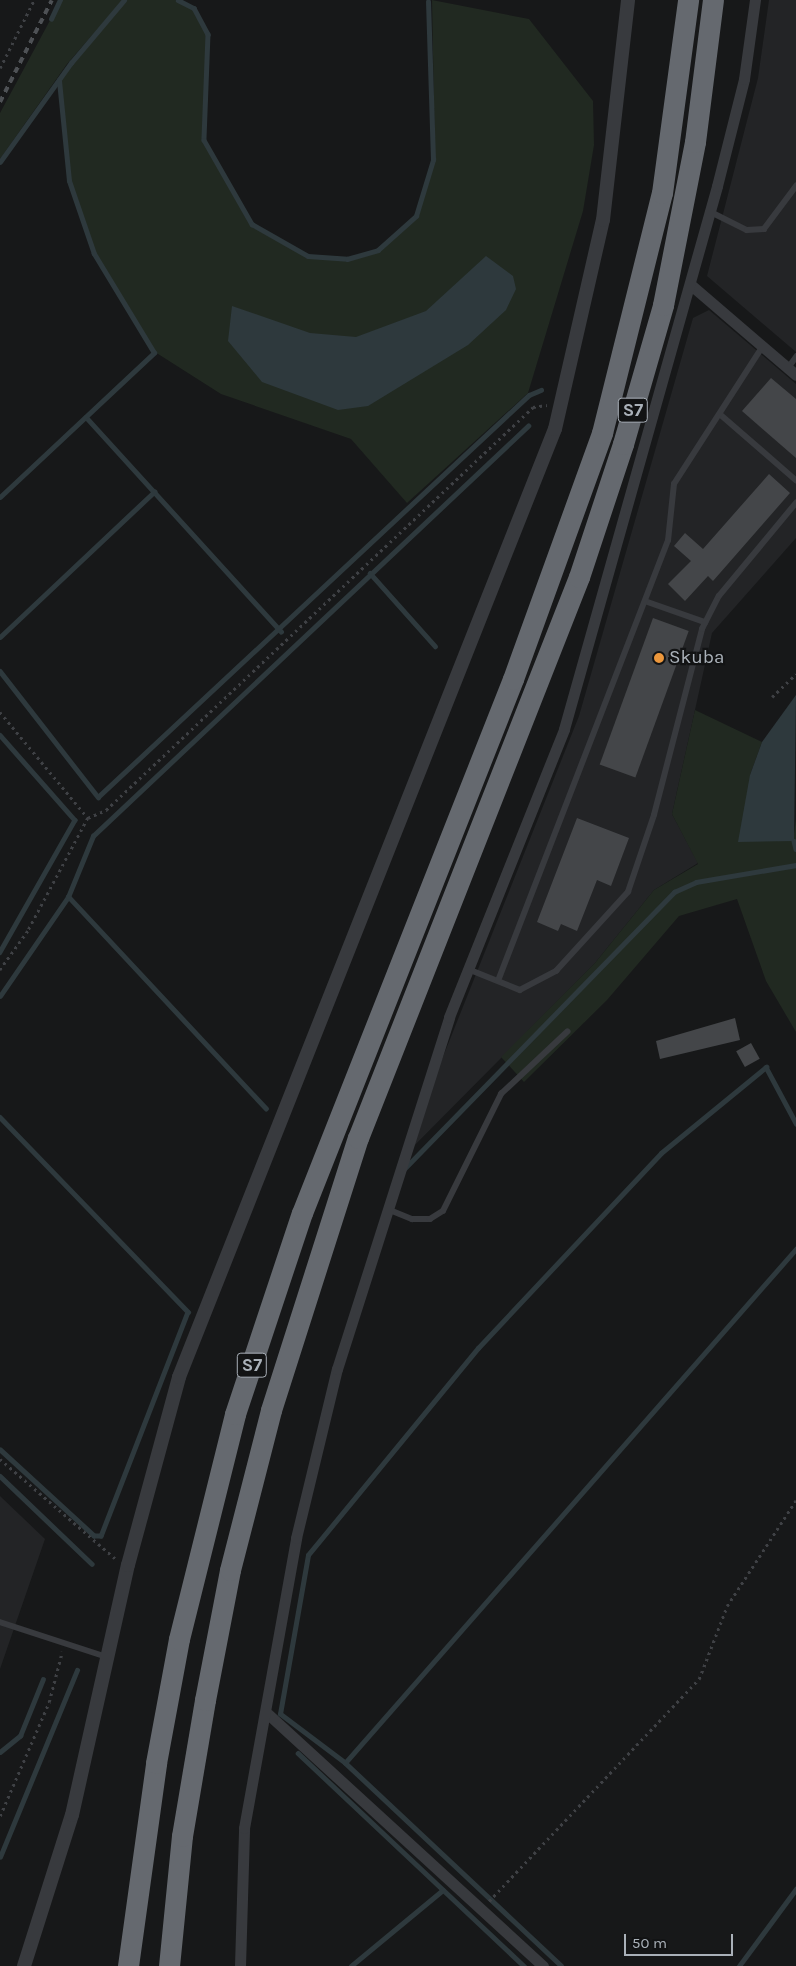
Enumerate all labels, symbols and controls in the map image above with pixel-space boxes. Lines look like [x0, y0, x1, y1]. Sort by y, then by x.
road number: S7 [617, 394, 649, 426]
place label: Skuba [669, 647, 724, 669]
marker: Skuba [653, 652, 665, 664]
road number: S7 [236, 1350, 268, 1380]
scale bar [626, 1924, 735, 1956]
text: 50 m [632, 1934, 667, 1952]

